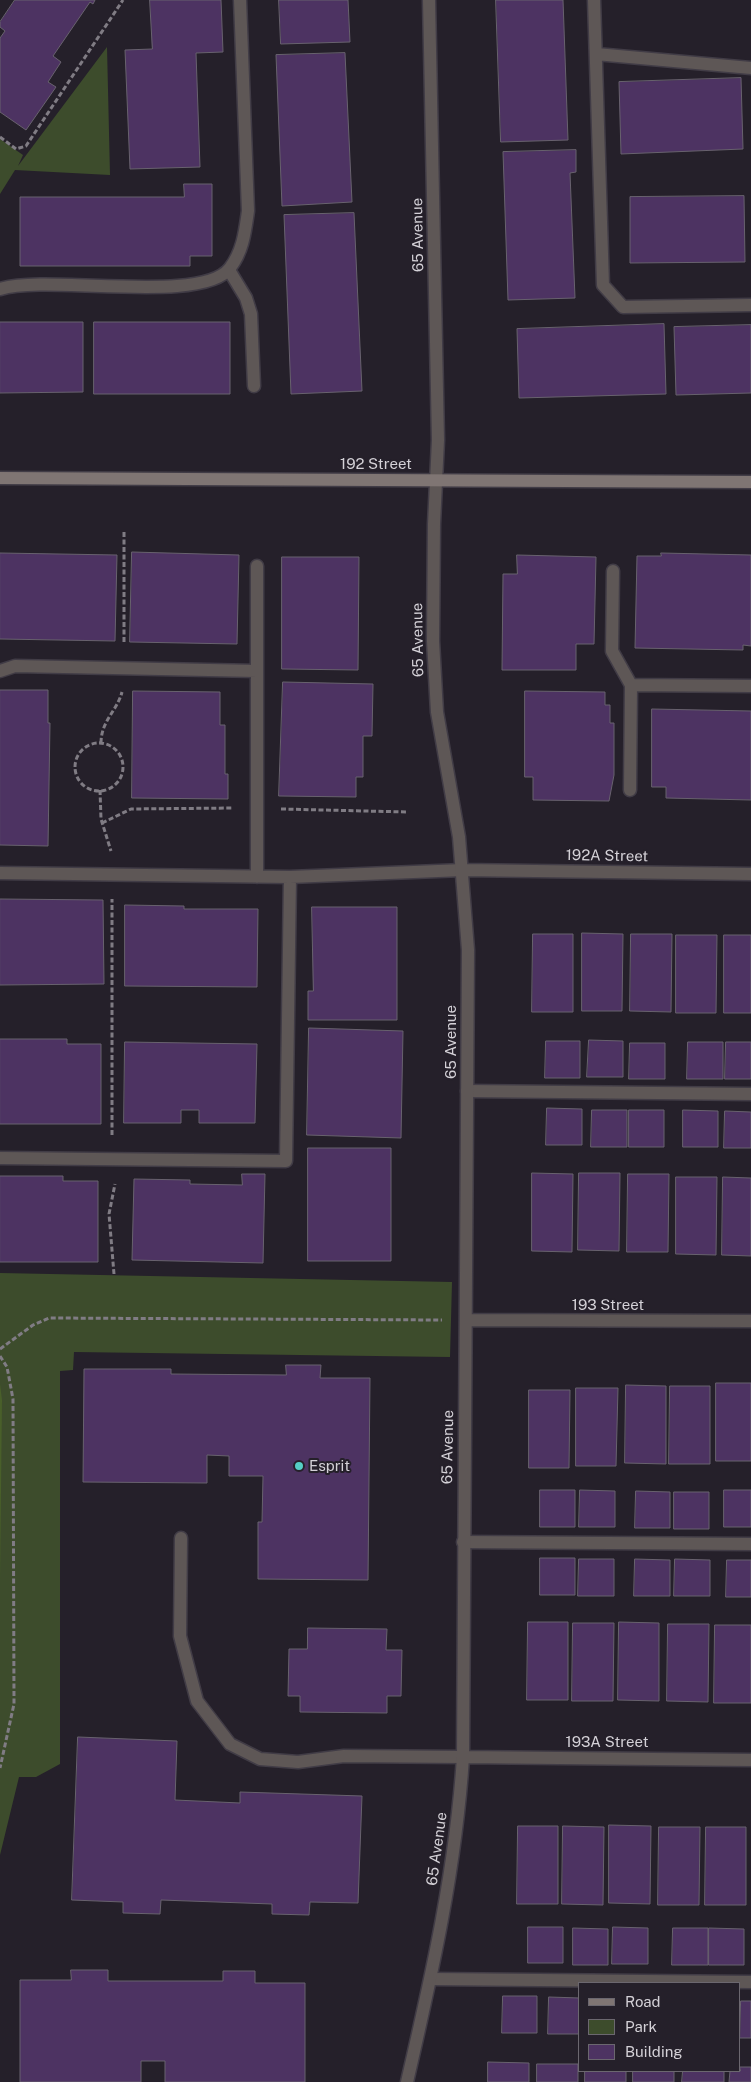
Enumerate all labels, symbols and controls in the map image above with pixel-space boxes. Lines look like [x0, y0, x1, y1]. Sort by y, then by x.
street label: 65 Avenue [408, 198, 428, 272]
street label: 192 Street [340, 455, 412, 473]
street label: 65 Avenue [408, 603, 428, 677]
street label: 192A Street [566, 846, 648, 866]
street label: 65 Avenue [442, 1005, 460, 1079]
street label: 193 Street [572, 1296, 644, 1314]
street label: 65 Avenue [438, 1410, 458, 1484]
place label: Esprit [309, 1457, 350, 1475]
marker: Esprit [293, 1460, 305, 1472]
street label: 193A Street [566, 1733, 648, 1751]
street label: 65 Avenue [423, 1811, 451, 1887]
legend [578, 1982, 741, 2072]
text: Road [625, 1993, 661, 2010]
text: Park [625, 2018, 657, 2035]
text: Building [625, 2043, 683, 2060]

